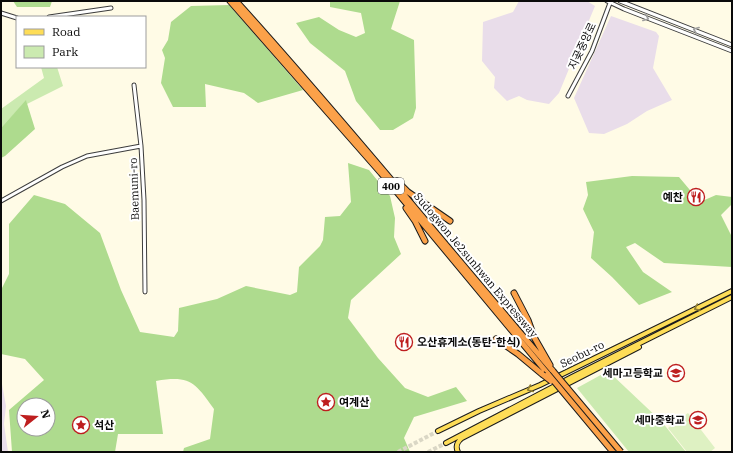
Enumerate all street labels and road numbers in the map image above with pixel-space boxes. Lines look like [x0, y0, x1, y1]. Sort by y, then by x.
street label: 지곶중앙로 [565, 20, 599, 72]
street label: Baemuni-ro [126, 158, 142, 220]
road number: 400 [378, 178, 404, 194]
street label: Sudogwon Je2sunhwan Expressway [411, 189, 541, 341]
street label: Seobu-ro [558, 337, 606, 371]

